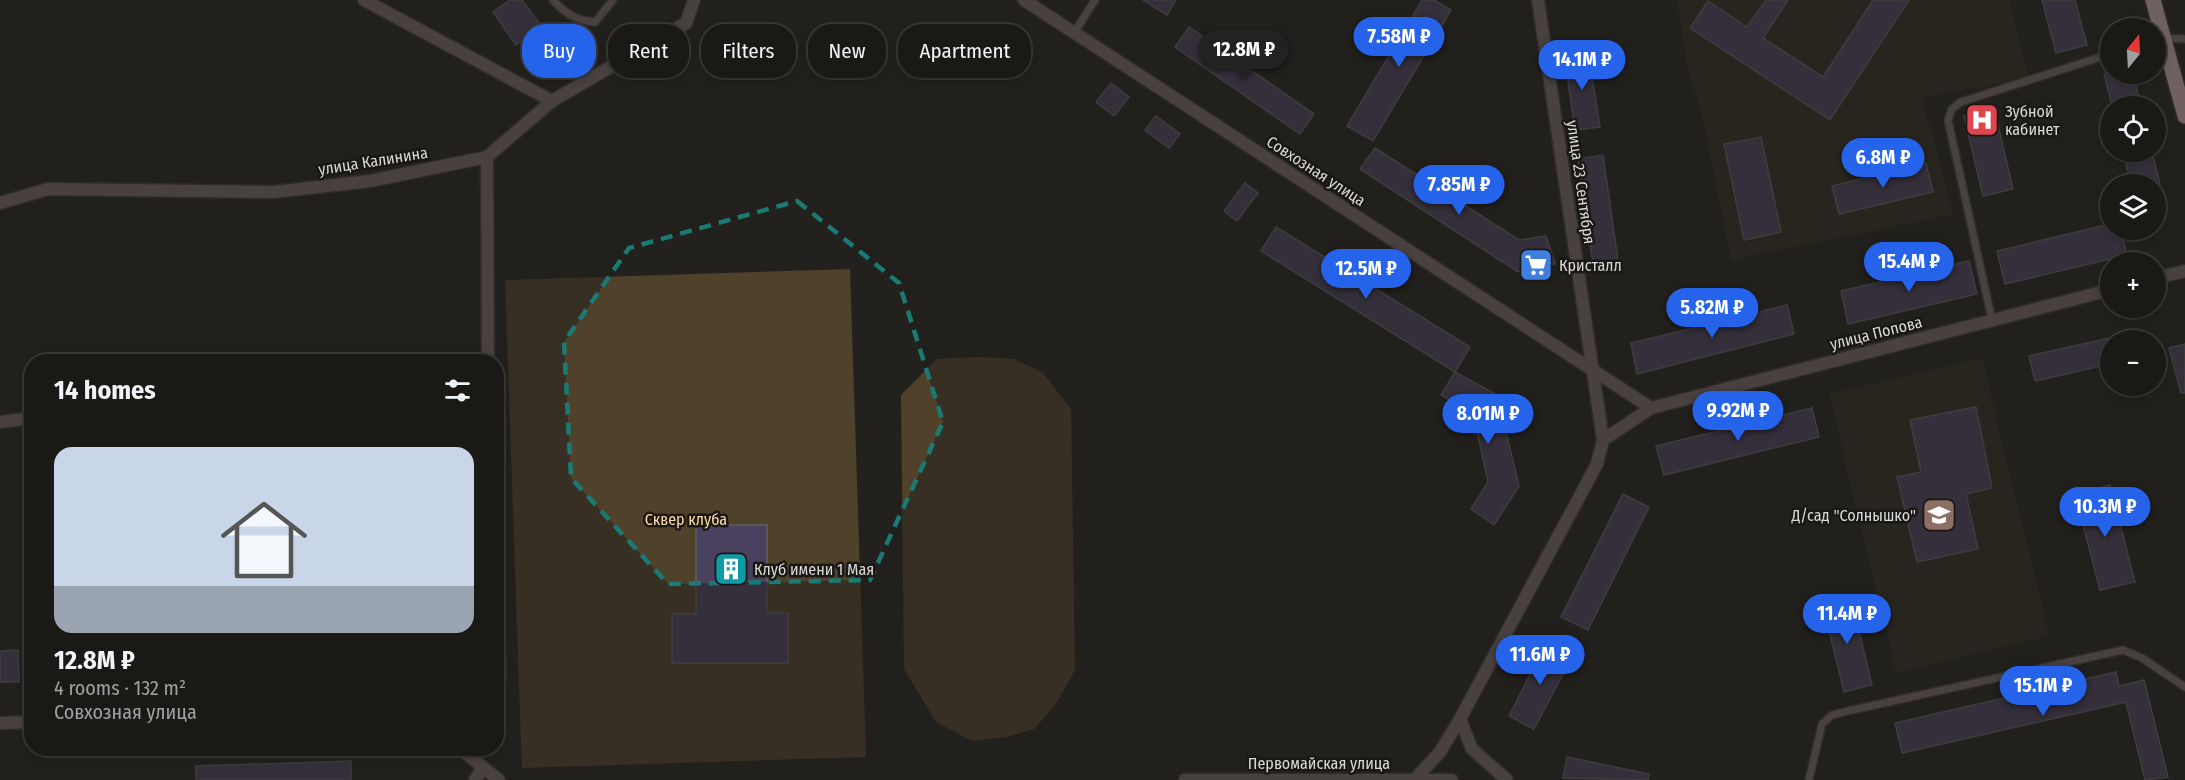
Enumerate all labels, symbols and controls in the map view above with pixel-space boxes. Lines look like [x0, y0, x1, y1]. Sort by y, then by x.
pin: 7.58M ₽ [1344, 17, 1454, 68]
north arrow [2100, 18, 2166, 84]
map controls [2100, 18, 2166, 396]
chip: Buy [522, 24, 596, 78]
chip: Rent [608, 24, 689, 78]
chip: Filters [701, 24, 796, 78]
chip: New [808, 24, 886, 78]
chip: Apartment [898, 24, 1031, 78]
text: 7.58M ₽ [1367, 24, 1431, 48]
pin: 12.8M ₽ [1189, 30, 1299, 81]
text: 12.8M ₽ [1213, 37, 1275, 61]
pin: 14.1M ₽ [1527, 40, 1637, 91]
text: 14.1M ₽ [1552, 47, 1612, 71]
button: locate [2100, 96, 2166, 162]
hospital icon: Зубной кабинет [1964, 102, 2000, 138]
place label: Зубной кабинет [2005, 102, 2060, 139]
street label: улица 23 Сентября [1563, 119, 1599, 245]
street label: Совхозная улица [1263, 132, 1369, 210]
pin: 6.8M ₽ [1834, 138, 1932, 189]
street label: улица Калинина [317, 143, 429, 179]
text: 6.8M ₽ [1856, 145, 1910, 169]
pin: 7.85M ₽ [1404, 165, 1514, 216]
text: 7.85M ₽ [1428, 172, 1490, 196]
button: layers [2100, 174, 2166, 240]
pin: 15.4M ₽ [1854, 242, 1964, 293]
supermarket icon: Кристалл [1518, 247, 1554, 283]
pin: 12.5M ₽ [1311, 249, 1421, 300]
text: 15.4M ₽ [1878, 249, 1940, 273]
button: + [2100, 252, 2166, 318]
text: 12.5M ₽ [1335, 256, 1397, 280]
place label: Кристалл [1559, 256, 1622, 275]
pin: 5.82M ₽ [1657, 288, 1767, 339]
text: 5.82M ₽ [1680, 295, 1744, 319]
street label: улица Попова [1828, 312, 1924, 354]
button: − [2100, 330, 2166, 396]
icon: filters [441, 374, 474, 407]
text: 14 homes [54, 375, 156, 406]
pin: 9.92M ₽ [1683, 391, 1793, 442]
pin: 8.01M ₽ [1433, 394, 1543, 445]
text: 9.92M ₽ [1706, 398, 1770, 422]
text: 8.01M ₽ [1456, 401, 1520, 425]
icon: home [210, 486, 318, 594]
pin: 10.3M ₽ [2050, 487, 2160, 538]
text: 10.3M ₽ [2073, 494, 2137, 518]
school or university icon: Д/сад "Солнышко" [1921, 497, 1957, 533]
place label: Д/сад "Солнышко" [1790, 506, 1916, 525]
park label: Сквер клуба [645, 510, 727, 529]
building icon: Клуб имени 1 Мая [713, 551, 749, 587]
place label: Клуб имени 1 Мая [754, 560, 874, 579]
pin: 11.4M ₽ [1792, 594, 1902, 645]
text: 11.4M ₽ [1817, 601, 1877, 625]
pin: 11.6M ₽ [1485, 635, 1595, 686]
text: 11.6M ₽ [1510, 642, 1570, 666]
text: 12.8M ₽ [54, 645, 135, 676]
pin: 15.1M ₽ [1988, 666, 2098, 717]
text: 15.1M ₽ [2014, 673, 2072, 697]
text: 4 rooms · 132 m² [54, 676, 186, 700]
text: Совхозная улица [54, 700, 197, 724]
street label: Первомайская улица [1248, 754, 1390, 773]

